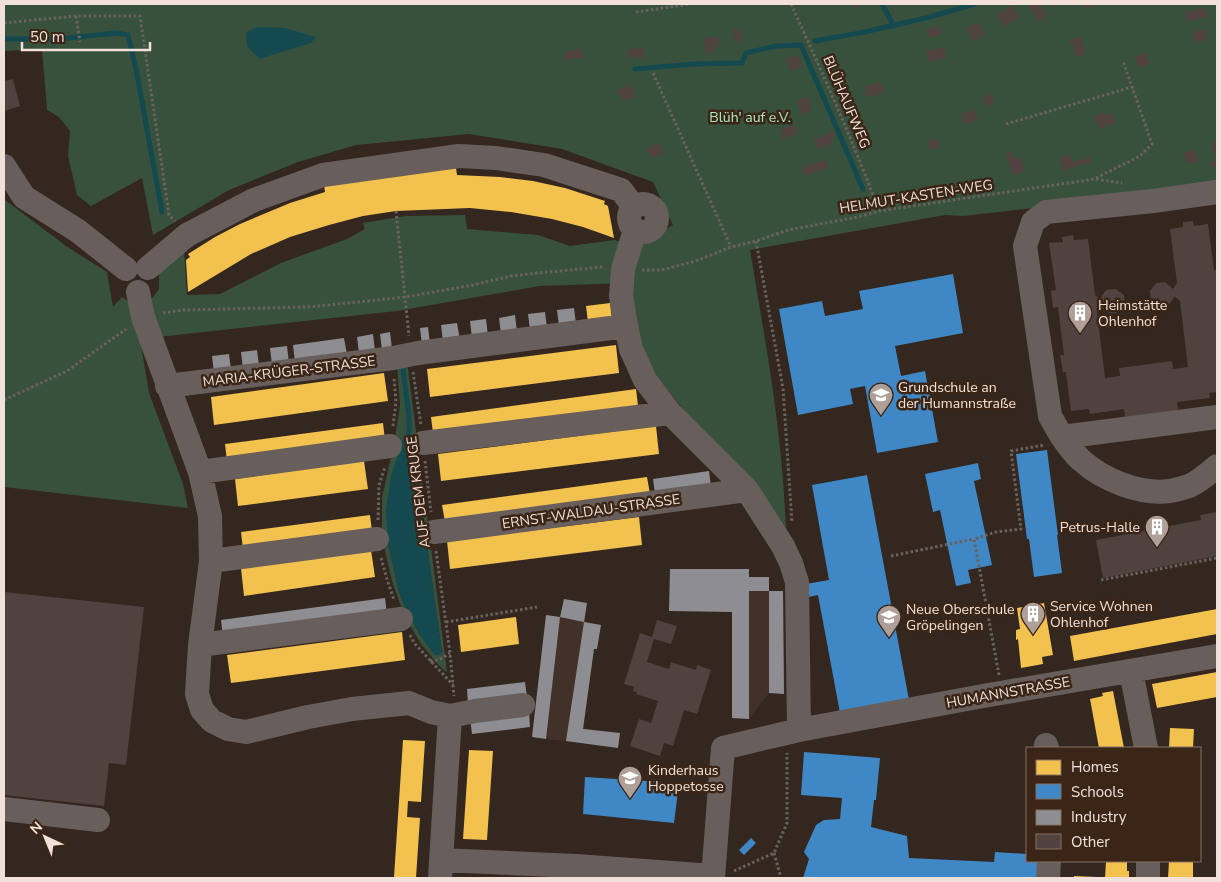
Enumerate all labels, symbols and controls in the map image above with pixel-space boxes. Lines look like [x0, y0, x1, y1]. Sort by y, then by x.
scale bar [22, 20, 150, 52]
text: 50 m [30, 27, 65, 47]
street label: BLÜHAUFWEG [818, 53, 875, 152]
park label: Blüh' auf e.V. [709, 108, 791, 127]
street label: HELMUT-KASTEN-WEG [838, 175, 994, 218]
place label: Heimstätte Ohlenhof [1098, 296, 1167, 331]
building icon: Heimstätte Ohlenhof [1067, 300, 1093, 334]
street label: MARIA-KRÜGER-STRASSE [202, 351, 377, 392]
place label: Grundschule an der Humannstraße [898, 378, 1016, 413]
school or university icon: Grundschule an der Humannstraße [868, 382, 894, 416]
street label: AUF DEM KRUGE [402, 435, 435, 549]
street label: ERNST-WALDAU-STRASSE [501, 490, 681, 533]
building icon: Petrus-Halle [1144, 514, 1170, 548]
place label: Petrus-Halle [1060, 518, 1140, 537]
place label: Service Wohnen Ohlenhof [1050, 597, 1153, 632]
place label: Neue Oberschule Gröpelingen [906, 600, 1015, 635]
building icon: Service Wohnen Ohlenhof [1020, 601, 1046, 635]
school or university icon: Neue Oberschule Gröpelingen [876, 604, 902, 638]
street label: HUMANNSTRASSE [945, 672, 1071, 713]
legend [1026, 747, 1201, 862]
text: Homes [1071, 757, 1119, 777]
place label: Kinderhaus Hoppetosse [648, 761, 724, 796]
school or university icon: Kinderhaus Hoppetosse [617, 765, 643, 799]
text: Schools [1071, 782, 1124, 802]
text: Industry [1071, 807, 1127, 827]
north arrow [20, 812, 70, 862]
text: N [26, 818, 47, 838]
text: Other [1071, 832, 1110, 852]

